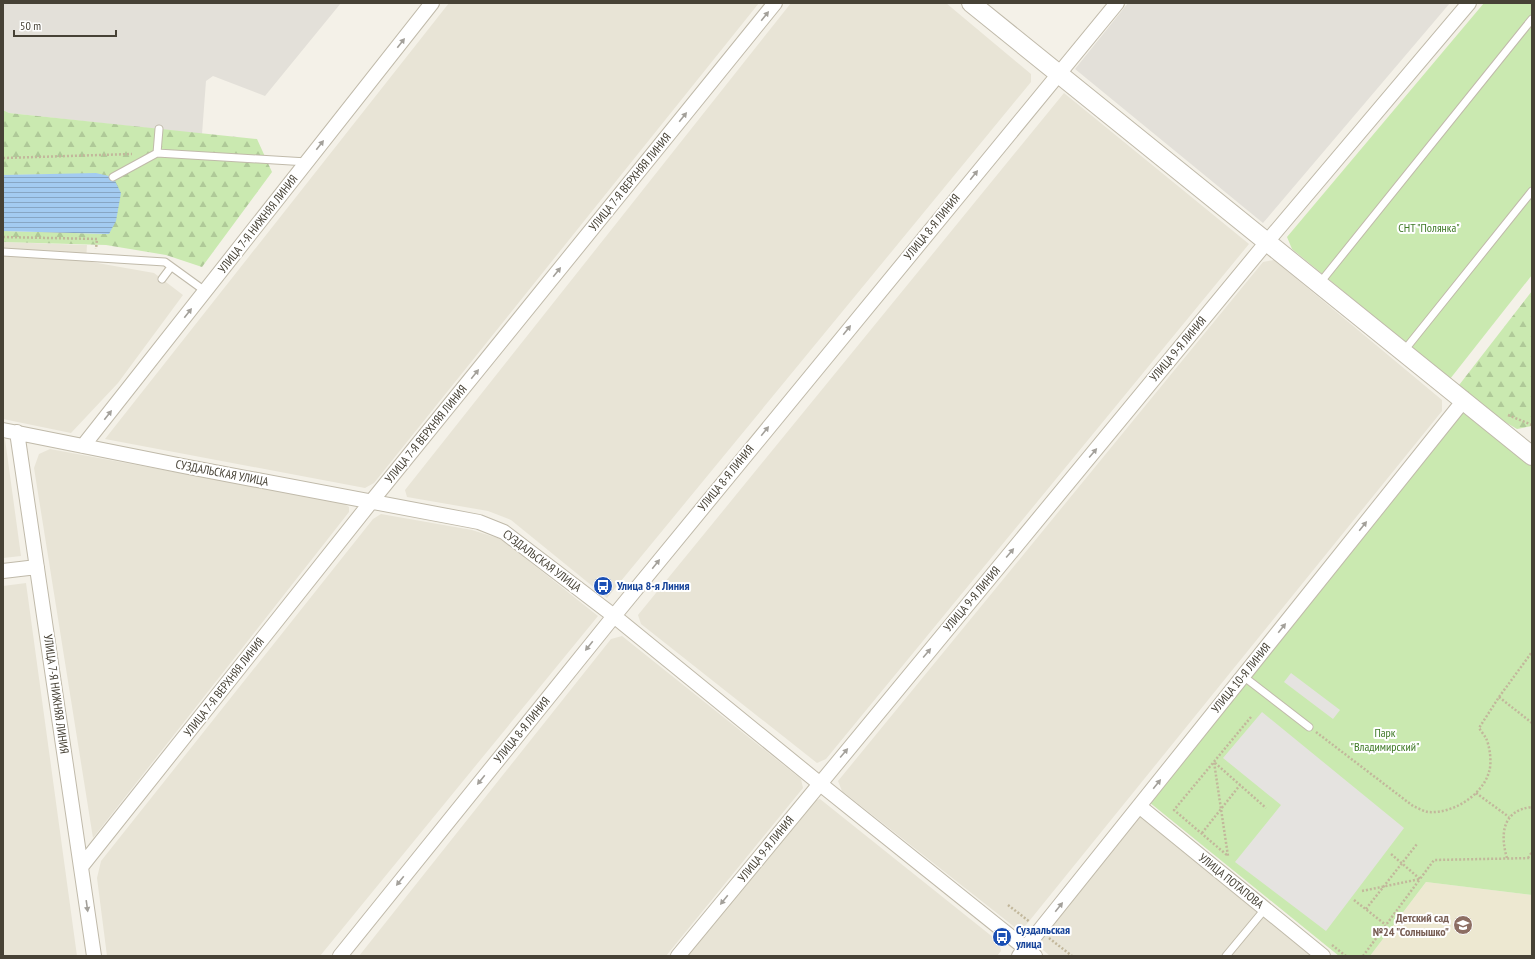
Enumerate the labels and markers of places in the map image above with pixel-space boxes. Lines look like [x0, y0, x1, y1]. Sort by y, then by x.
bus stop icon: Улица 8-я Линия [592, 575, 614, 597]
place label: Улица 8-я Линия [616, 578, 689, 593]
place label: Детский сад №24 "Солнышко" [1373, 910, 1449, 939]
school or university icon: Детский сад №24 "Солнышко" [1452, 914, 1474, 936]
place label: Суздальская улица [1015, 922, 1070, 951]
bus stop icon: Суздальская улица [991, 926, 1013, 948]

